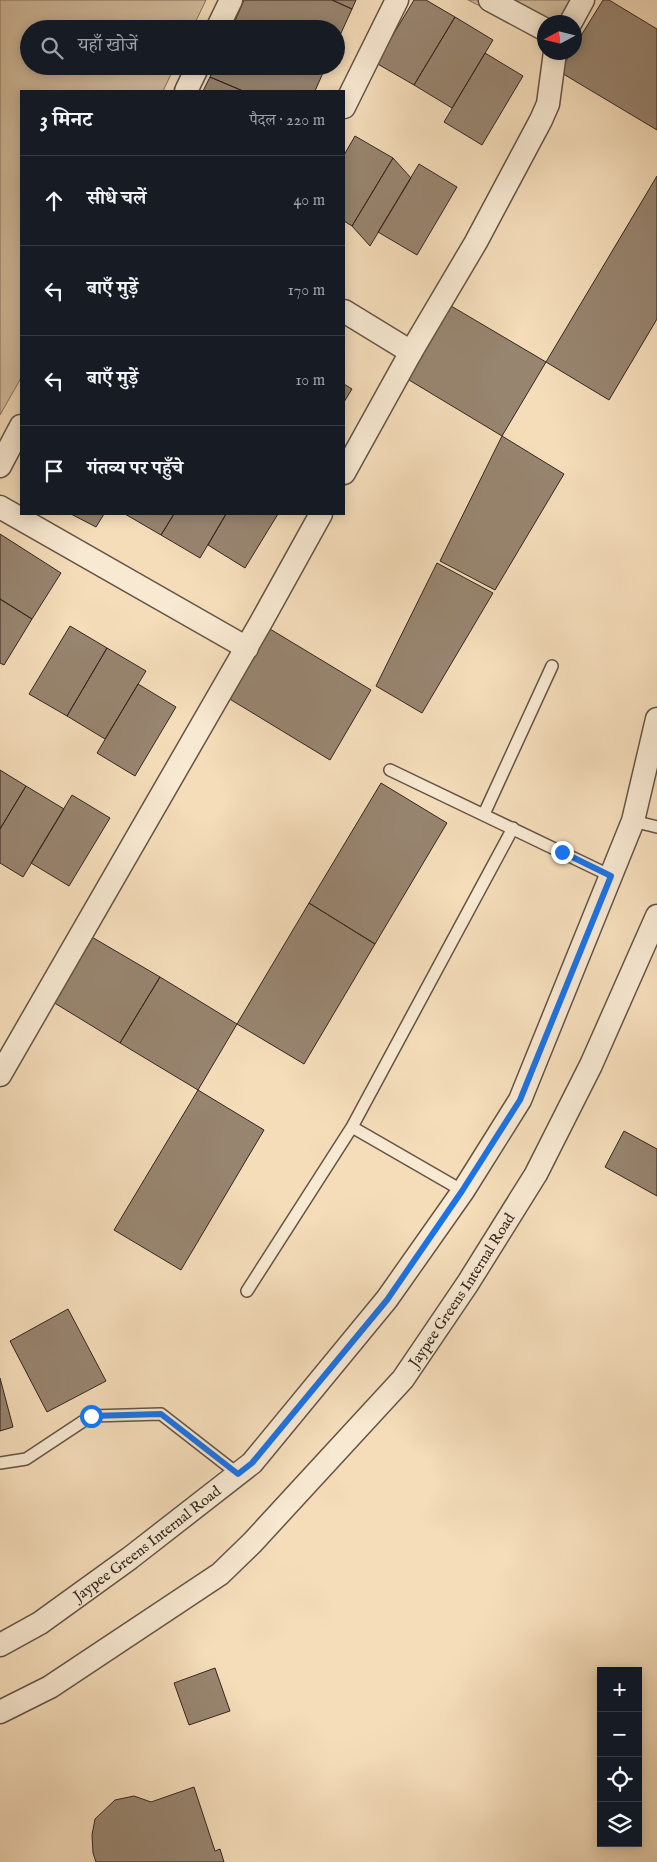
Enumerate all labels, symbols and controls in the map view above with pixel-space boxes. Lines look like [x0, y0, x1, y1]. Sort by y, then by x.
north arrow [537, 15, 582, 60]
search box [20, 20, 345, 75]
icon: search [38, 34, 66, 62]
text: यहाँ खोजें [78, 34, 138, 58]
text: 3 मिनट [40, 107, 92, 134]
text: पैदल · 220 m [250, 111, 325, 131]
icon: ahead [40, 187, 68, 215]
text: सीधे चलें [87, 187, 146, 211]
text: 40 m [293, 191, 325, 211]
icon: left [40, 277, 68, 305]
text: बाएँ मुड़ें [87, 277, 138, 301]
text: 170 m [288, 281, 325, 301]
icon: left [40, 367, 68, 395]
text: बाएँ मुड़ें [87, 367, 138, 391]
text: 10 m [295, 371, 325, 391]
icon: arrive [40, 457, 68, 485]
text: गंतव्य पर पहुँचे [87, 457, 183, 481]
route end [551, 841, 574, 864]
street label: Jaypee Greens Internal Road [403, 1209, 519, 1372]
route start [80, 1405, 103, 1428]
street label: Jaypee Greens Internal Road [68, 1481, 225, 1607]
map controls [597, 1667, 642, 1847]
button: + [597, 1667, 642, 1712]
button: − [597, 1712, 642, 1757]
button: locate [597, 1757, 642, 1802]
button: layers [597, 1802, 642, 1847]

